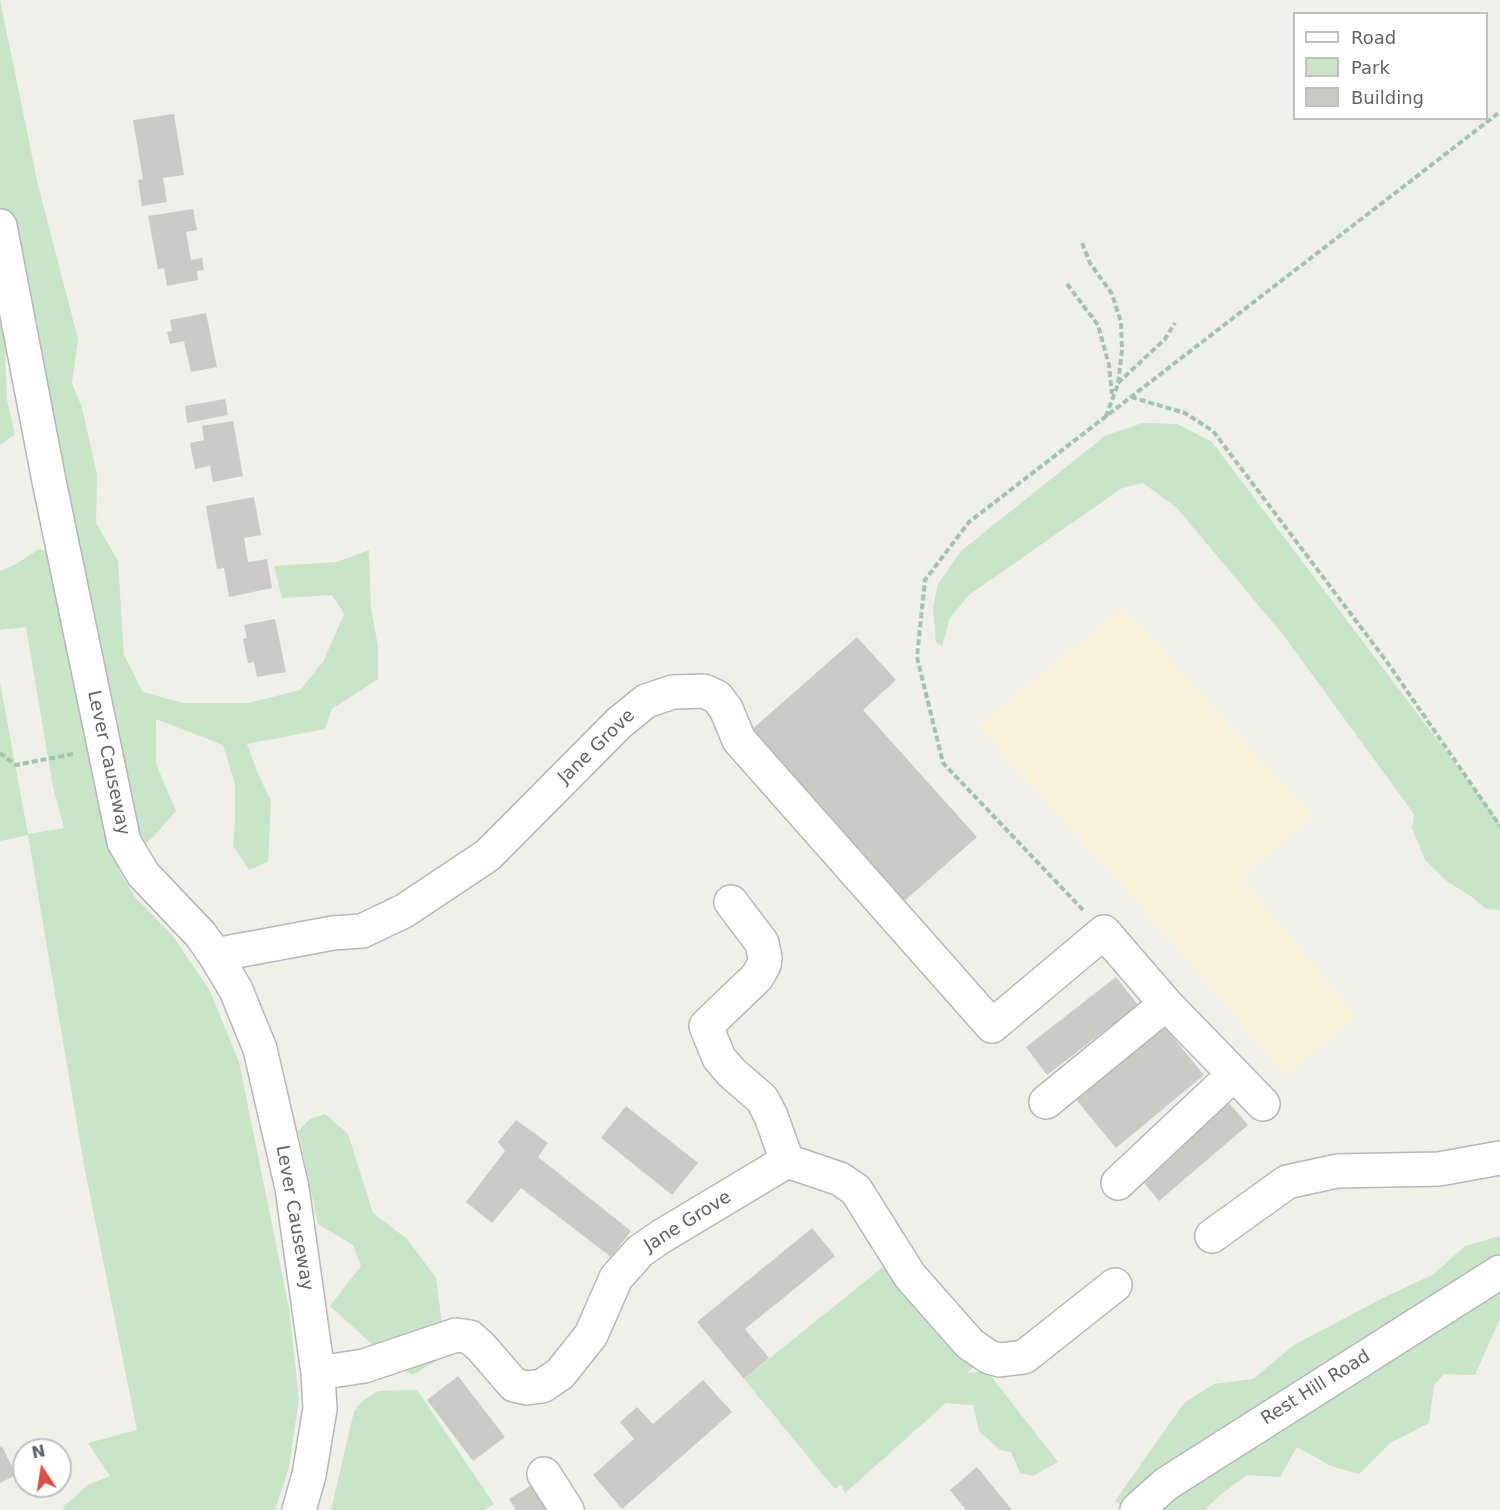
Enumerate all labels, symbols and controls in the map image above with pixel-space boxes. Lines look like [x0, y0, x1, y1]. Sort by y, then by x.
legend [1293, 12, 1488, 120]
text: Road [1351, 27, 1396, 48]
text: Park [1351, 57, 1390, 78]
text: Building [1351, 87, 1424, 108]
street label: Lever Causeway [82, 689, 134, 837]
street label: Jane Grove [554, 705, 640, 789]
street label: Lever Causeway [271, 1143, 317, 1293]
street label: Jane Grove [641, 1187, 735, 1257]
street label: Rest Hill Road [1258, 1346, 1374, 1430]
north arrow [12, 1438, 72, 1498]
text: N [30, 1441, 47, 1463]

